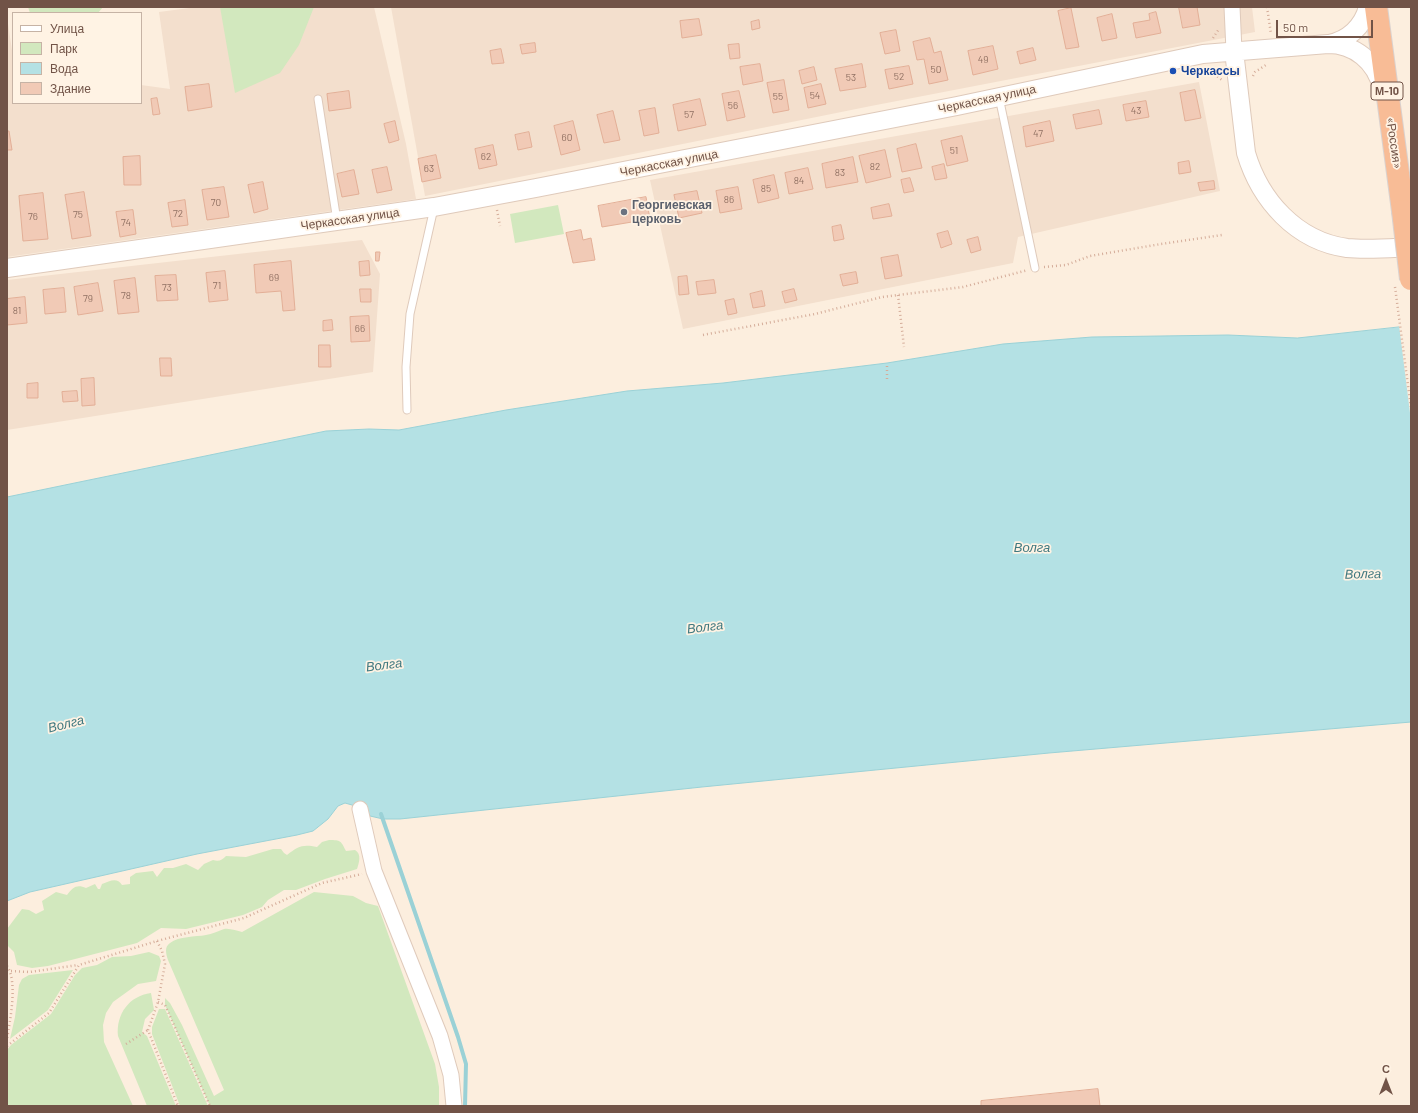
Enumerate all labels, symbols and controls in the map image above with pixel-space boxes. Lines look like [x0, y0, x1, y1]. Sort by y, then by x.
legend [12, 12, 142, 104]
scale bar [1278, 12, 1375, 38]
text: 50 m [1283, 20, 1308, 34]
text: Улица [50, 21, 84, 35]
text: Парк [50, 41, 77, 55]
house number: 49 [978, 54, 988, 66]
text: Вода [50, 61, 78, 75]
house number: 50 [931, 64, 941, 76]
place label: Черкассы [1181, 64, 1240, 78]
marker: Черкассы [1168, 66, 1178, 76]
house number: 52 [894, 71, 904, 83]
house number: 53 [846, 72, 856, 84]
text: Здание [50, 81, 91, 95]
street label: Черкасская улица [937, 82, 1037, 116]
road number: М-10 [1371, 82, 1403, 100]
house number: 54 [810, 90, 820, 102]
house number: 55 [773, 91, 783, 103]
house number: 56 [728, 100, 738, 112]
house number: 43 [1131, 105, 1141, 117]
house number: 57 [684, 109, 694, 121]
street label: «Россия» [1383, 116, 1405, 170]
house number: 47 [1033, 128, 1043, 140]
house number: 60 [562, 132, 572, 144]
house number: 51 [950, 145, 958, 157]
street label: Черкасская улица [619, 146, 719, 180]
house number: 62 [481, 151, 491, 163]
house number: 82 [870, 161, 880, 173]
house number: 63 [424, 163, 434, 175]
house number: 83 [835, 167, 845, 179]
house number: 84 [794, 175, 804, 187]
house number: 85 [761, 183, 771, 195]
house number: 86 [724, 194, 734, 206]
house number: 70 [211, 197, 221, 209]
place label: Георгиевская церковь [632, 198, 712, 226]
street label: Черкасская улица [300, 205, 400, 233]
marker: Георгиевская церковь [619, 207, 629, 217]
house number: 72 [173, 208, 183, 220]
house number: 75 [73, 209, 83, 221]
house number: 76 [28, 211, 38, 223]
house number: 74 [121, 217, 131, 229]
house number: 69 [269, 272, 279, 284]
house number: 71 [213, 280, 221, 292]
house number: 73 [162, 282, 172, 294]
house number: 78 [121, 290, 131, 302]
house number: 79 [83, 293, 93, 305]
house number: 81 [13, 305, 21, 317]
house number: 66 [355, 323, 365, 335]
water label: Волга [1014, 540, 1050, 556]
water label: Волга [1345, 566, 1381, 582]
water label: Волга [686, 617, 724, 637]
water label: Волга [365, 655, 403, 675]
water label: Волга [46, 712, 86, 736]
north arrow [1366, 1061, 1406, 1101]
text: С [1382, 1062, 1390, 1075]

